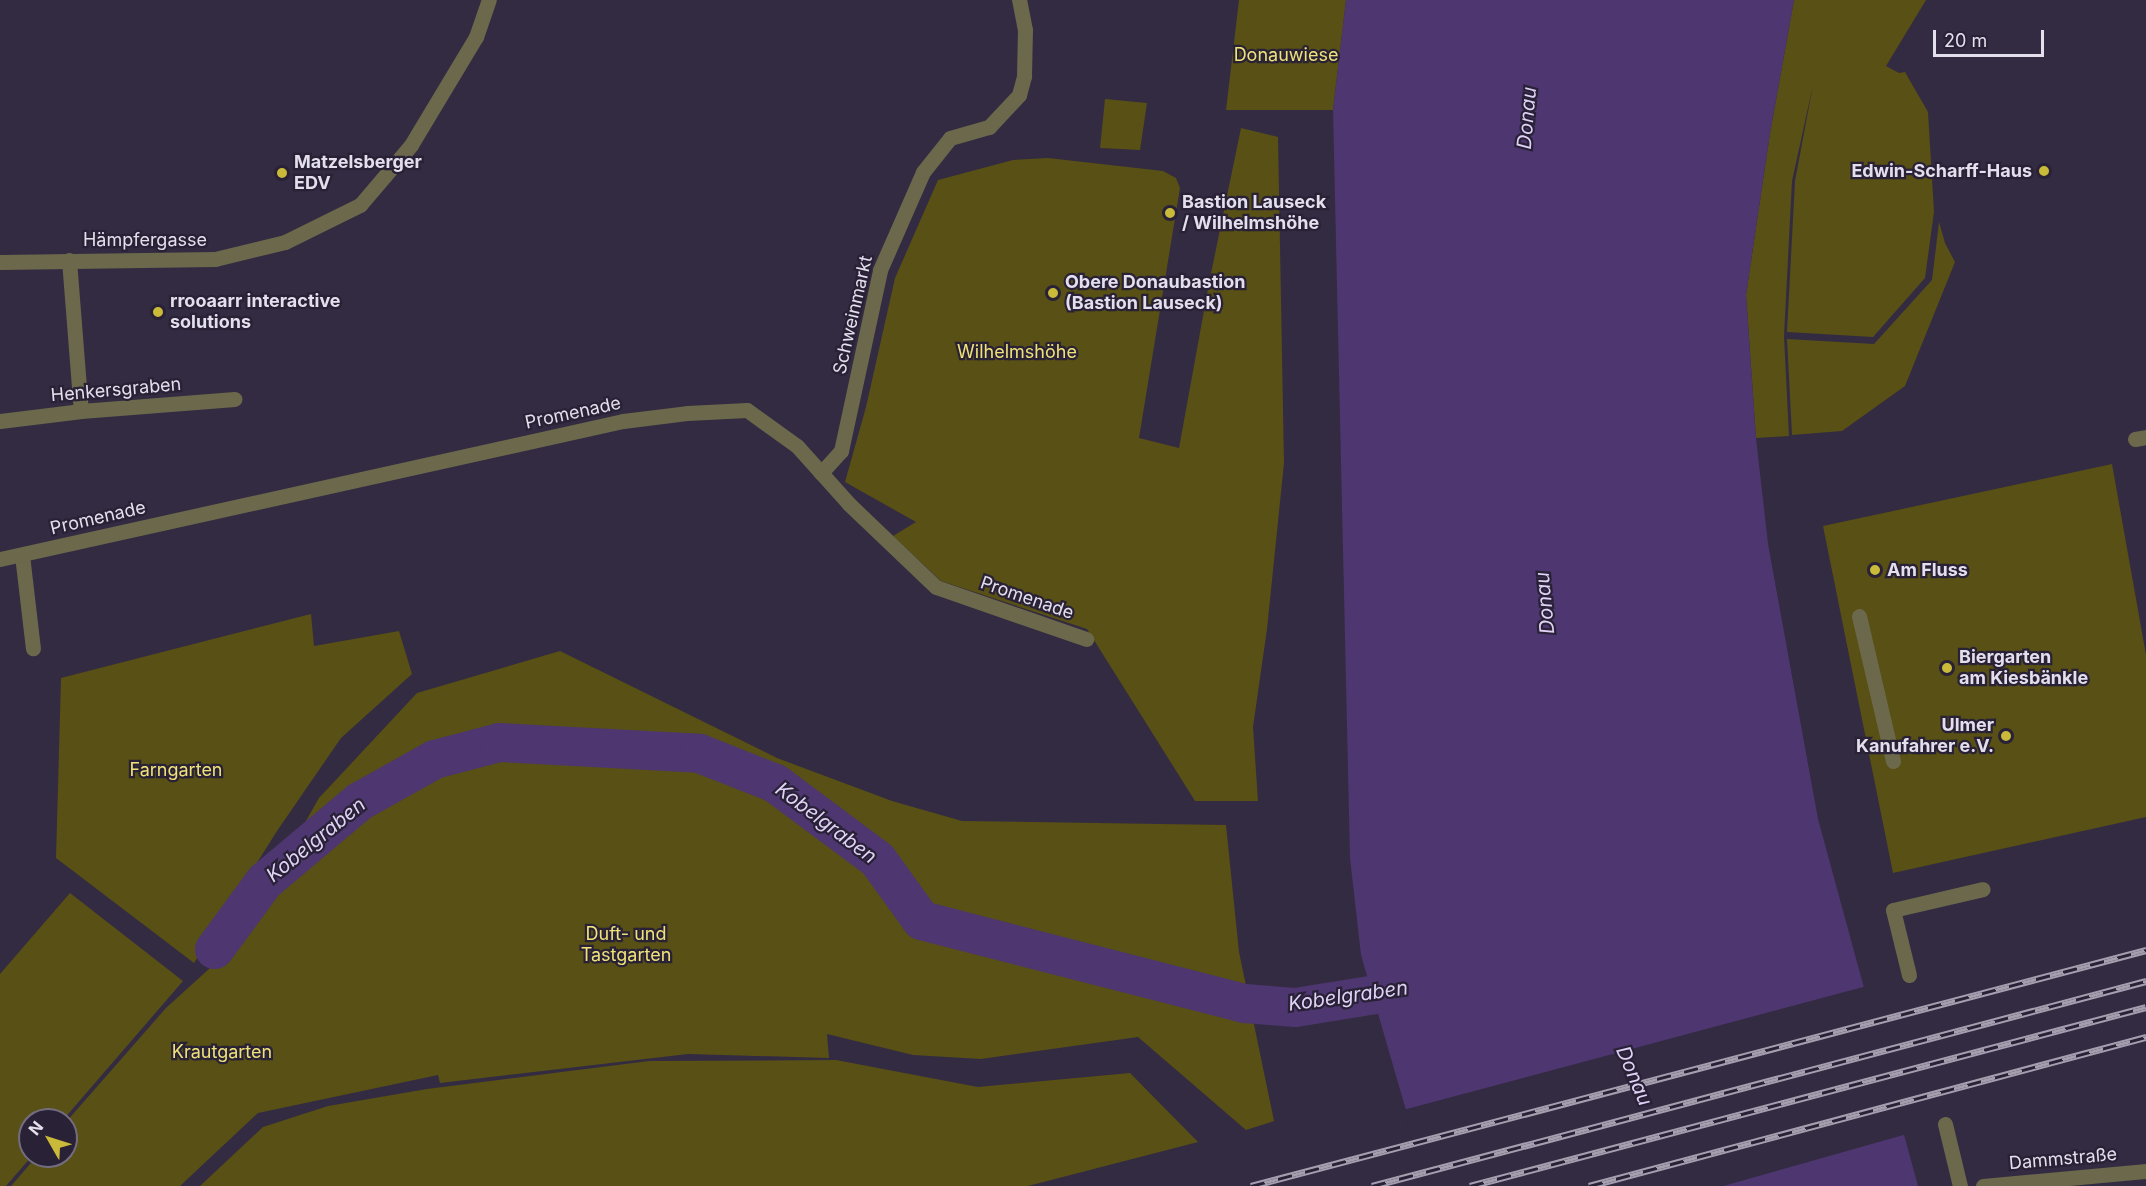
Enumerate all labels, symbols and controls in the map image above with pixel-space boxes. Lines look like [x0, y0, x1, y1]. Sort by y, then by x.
scale bar [1936, 18, 2047, 56]
text: 20 m [1944, 30, 1987, 51]
park label: Donauwiese [1234, 44, 1338, 66]
water label: Donau [1512, 86, 1542, 150]
place label: Matzelsberger EDV [294, 152, 422, 195]
place label: Edwin-Scharff-Haus [1851, 160, 2032, 182]
marker: Edwin-Scharff-Haus [2037, 164, 2051, 178]
marker: Matzelsberger EDV [275, 166, 289, 180]
place label: Bastion Lauseck / Wilhelmshöhe [1182, 192, 1326, 234]
marker: Bastion Lauseck / Wilhelmshöhe [1163, 206, 1177, 220]
street label: Hämpfergasse [83, 229, 207, 251]
street label: Schweinmarkt [829, 254, 877, 376]
place label: Obere Donaubastion (Bastion Lauseck) [1065, 272, 1245, 314]
marker: Obere Donaubastion (Bastion Lauseck) [1046, 286, 1060, 300]
place label: rrooaarr interactive solutions [170, 291, 341, 334]
marker: rrooaarr interactive solutions [151, 305, 165, 319]
park label: Wilhelmshöhe [957, 341, 1077, 363]
street label: Henkersgraben [50, 374, 182, 406]
street label: Promenade [523, 392, 623, 434]
street label: Promenade [48, 497, 148, 539]
place label: Am Fluss [1887, 559, 1968, 581]
marker: Am Fluss [1868, 563, 1882, 577]
water label: Donau [1530, 571, 1560, 635]
street label: Promenade [977, 572, 1077, 624]
place label: Biergarten am Kiesbänkle [1959, 647, 2088, 690]
marker: Biergarten am Kiesbänkle [1940, 661, 1954, 675]
place label: Ulmer Kanufahrer e.V. [1856, 715, 1994, 758]
marker: Ulmer Kanufahrer e.V. [1999, 729, 2013, 743]
park label: Farngarten [129, 759, 223, 781]
water label: Kobelgraben [771, 777, 881, 869]
water label: Kobelgraben [262, 793, 370, 887]
park label: Duft- und Tastgarten [581, 924, 671, 966]
water label: Kobelgraben [1287, 976, 1409, 1016]
park label: Krautgarten [172, 1041, 272, 1063]
water label: Donau [1611, 1043, 1657, 1109]
north arrow [18, 1108, 78, 1168]
text: N [24, 1117, 47, 1139]
street label: Dammstraße [2008, 1144, 2118, 1174]

